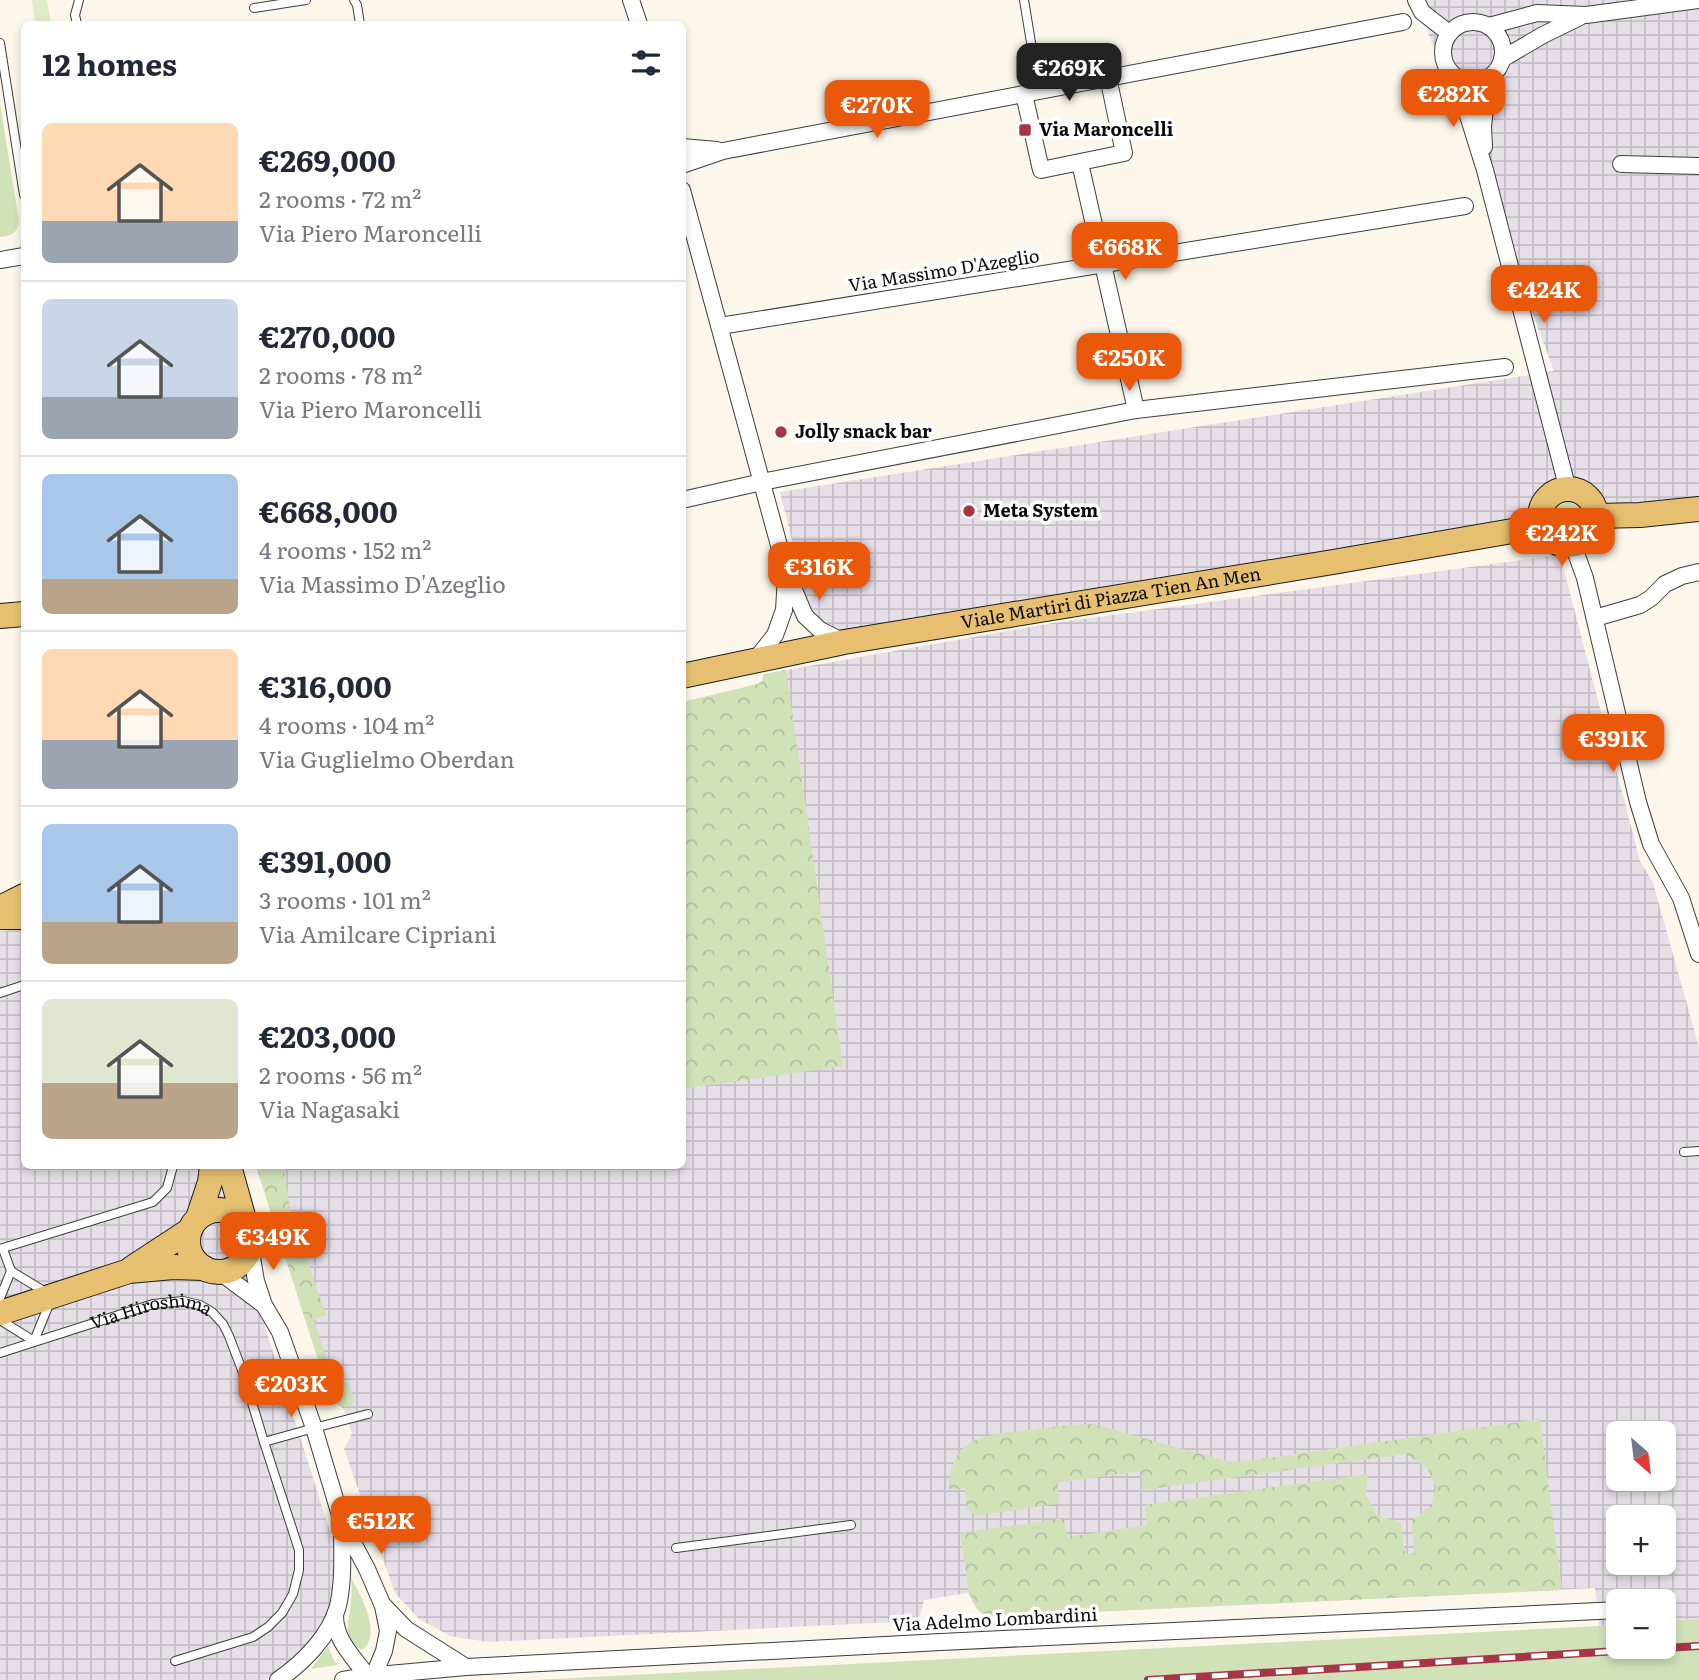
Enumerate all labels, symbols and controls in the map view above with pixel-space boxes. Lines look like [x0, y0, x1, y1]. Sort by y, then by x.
text: 12 homes [42, 41, 177, 85]
pin: €269K [1020, 43, 1118, 103]
icon: filters [627, 44, 665, 82]
text: €269K [1032, 49, 1106, 83]
pin: €282K [1404, 69, 1502, 129]
text: €282K [1417, 75, 1489, 109]
pin: €270K [828, 80, 926, 140]
text: €270K [841, 86, 913, 120]
place label: Via Maroncelli [1039, 115, 1174, 142]
marker: Via Maroncelli [1017, 122, 1033, 138]
text: €269,000 [259, 137, 396, 181]
icon: home [98, 151, 182, 235]
text: 2 rooms · 72 m² [259, 181, 421, 215]
text: Via Piero Maroncelli [259, 215, 482, 249]
pin: €668K [1076, 222, 1174, 282]
text: €668K [1088, 228, 1162, 262]
street label: Via Massimo D'Azeglio [846, 241, 1041, 298]
pin: €424K [1495, 266, 1593, 325]
text: €424K [1507, 271, 1581, 305]
text: €270,000 [259, 313, 396, 357]
icon: home [98, 327, 182, 411]
pin: €250K [1080, 334, 1178, 393]
text: €250K [1093, 339, 1166, 373]
text: 2 rooms · 78 m² [259, 357, 422, 391]
text: Via Piero Maroncelli [259, 391, 482, 425]
place label: Jolly snack bar [795, 417, 932, 444]
marker: Jolly snack bar [773, 424, 789, 440]
text: €668,000 [259, 488, 398, 532]
place label: Meta System [983, 496, 1098, 523]
icon: home [98, 502, 182, 586]
marker: Meta System [961, 503, 977, 519]
pin: €242K [1513, 508, 1611, 568]
text: €242K [1526, 514, 1598, 548]
text: 4 rooms · 152 m² [259, 532, 432, 566]
pin: €316K [770, 542, 868, 602]
text: €316K [784, 548, 854, 582]
street label: Viale Martiri di Piazza Tien An Men [959, 559, 1263, 635]
text: Via Massimo D'Azeglio [259, 566, 506, 600]
text: €316,000 [259, 663, 392, 707]
icon: home [98, 677, 182, 761]
text: 4 rooms · 104 m² [259, 707, 434, 741]
pin: €391K [1564, 714, 1662, 774]
text: €391K [1578, 720, 1648, 754]
text: Via Guglielmo Oberdan [259, 741, 515, 775]
text: €391,000 [259, 838, 391, 882]
icon: home [98, 852, 182, 936]
text: 3 rooms · 101 m² [259, 882, 431, 916]
text: Via Amilcare Cipriani [259, 916, 496, 950]
text: €203,000 [259, 1013, 396, 1057]
icon: home [98, 1027, 182, 1111]
text: 2 rooms · 56 m² [259, 1057, 422, 1091]
text: Via Nagasaki [259, 1091, 400, 1125]
pin: €349K [224, 1212, 322, 1272]
text: €349K [236, 1218, 310, 1252]
street label: Via Hiroshima [86, 1286, 219, 1335]
pin: €203K [242, 1360, 340, 1419]
text: €203K [255, 1365, 328, 1399]
north arrow [1606, 1421, 1676, 1491]
map controls [1606, 1421, 1676, 1659]
pin: €512K [332, 1496, 430, 1556]
text: €512K [347, 1502, 415, 1536]
button: + [1606, 1505, 1676, 1575]
button: − [1606, 1589, 1676, 1659]
street label: Via Adelmo Lombardini [892, 1600, 1098, 1637]

